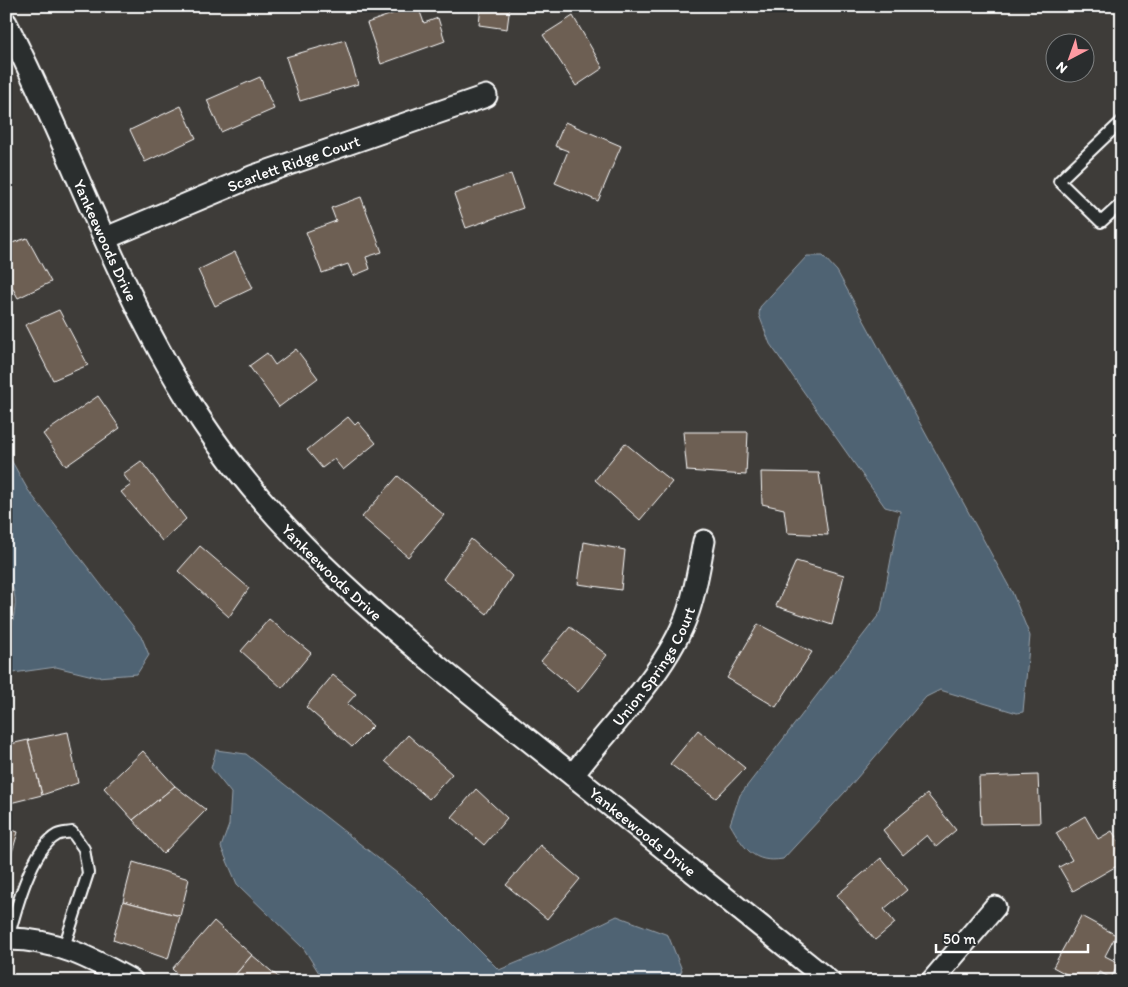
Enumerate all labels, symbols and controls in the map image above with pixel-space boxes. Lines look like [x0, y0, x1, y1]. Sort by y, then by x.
north arrow [1046, 32, 1096, 82]
text: N [1053, 58, 1071, 77]
street label: Scarlett Ridge Court [224, 131, 363, 196]
street label: Yankeewoods Drive [69, 176, 141, 304]
street label: Yankeewoods Drive [278, 520, 386, 625]
street label: Union Springs Court [608, 604, 699, 730]
street label: Yankeewoods Drive [585, 783, 700, 880]
scale bar [936, 922, 1088, 954]
text: 50 m [943, 930, 976, 948]

